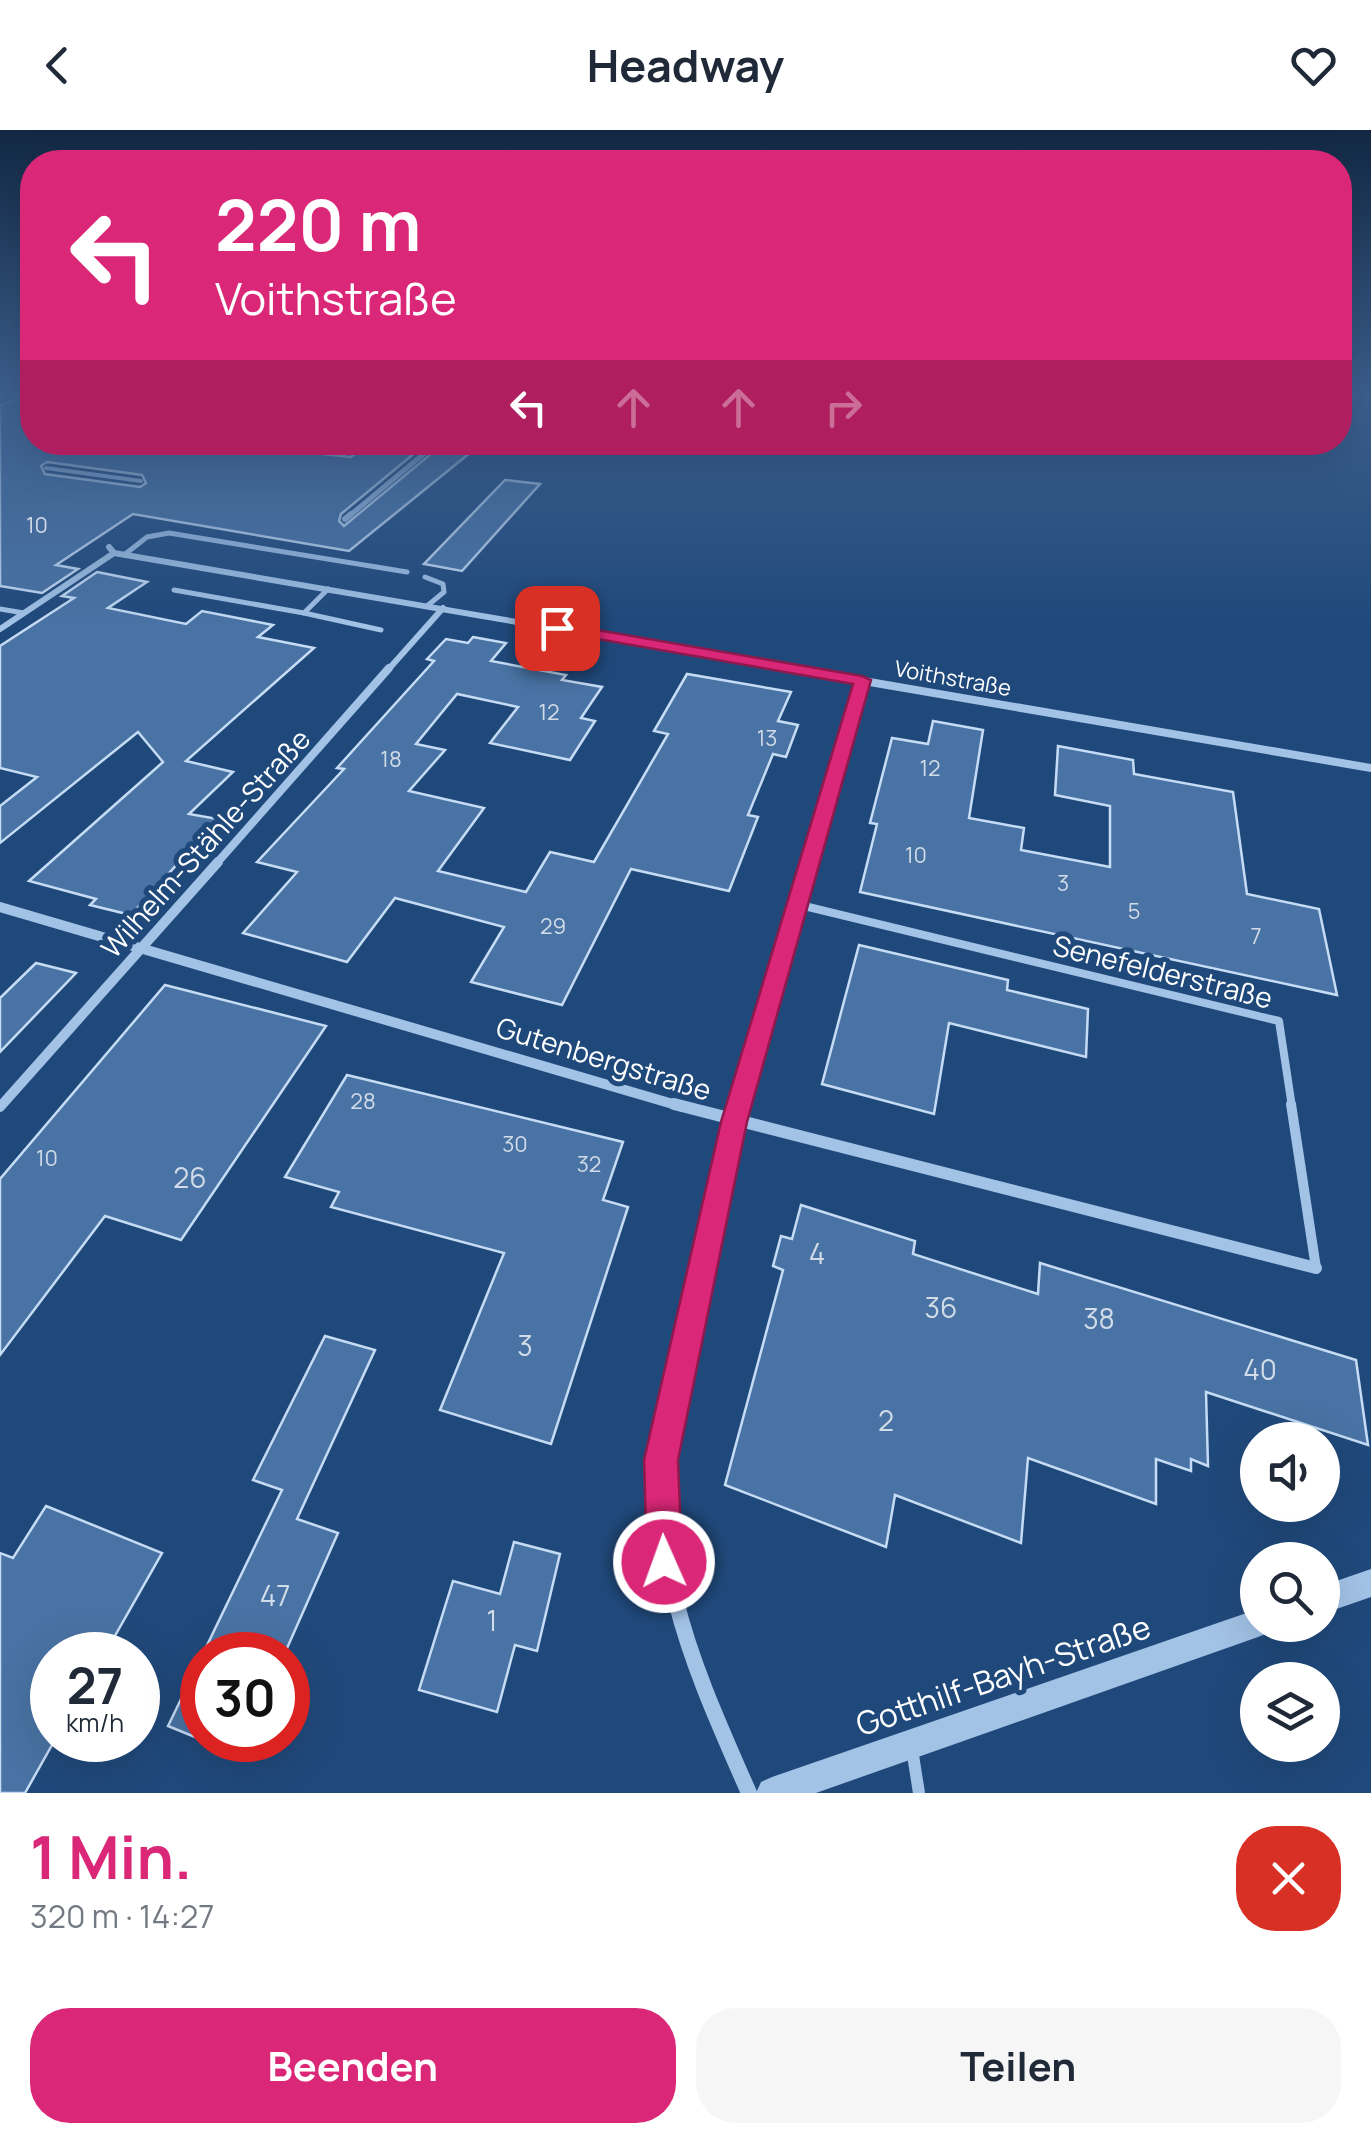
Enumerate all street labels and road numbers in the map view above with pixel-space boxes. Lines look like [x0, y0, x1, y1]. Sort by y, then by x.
street label: Voithstraße [892, 653, 1014, 703]
street label: Wilhelm-Stähle-Straße [92, 720, 318, 966]
street label: Senefelderstraße [1049, 925, 1277, 1017]
street label: Gutenbergstraße [492, 1007, 716, 1109]
street label: Gotthilf-Bayh-Straße [850, 1604, 1156, 1746]

